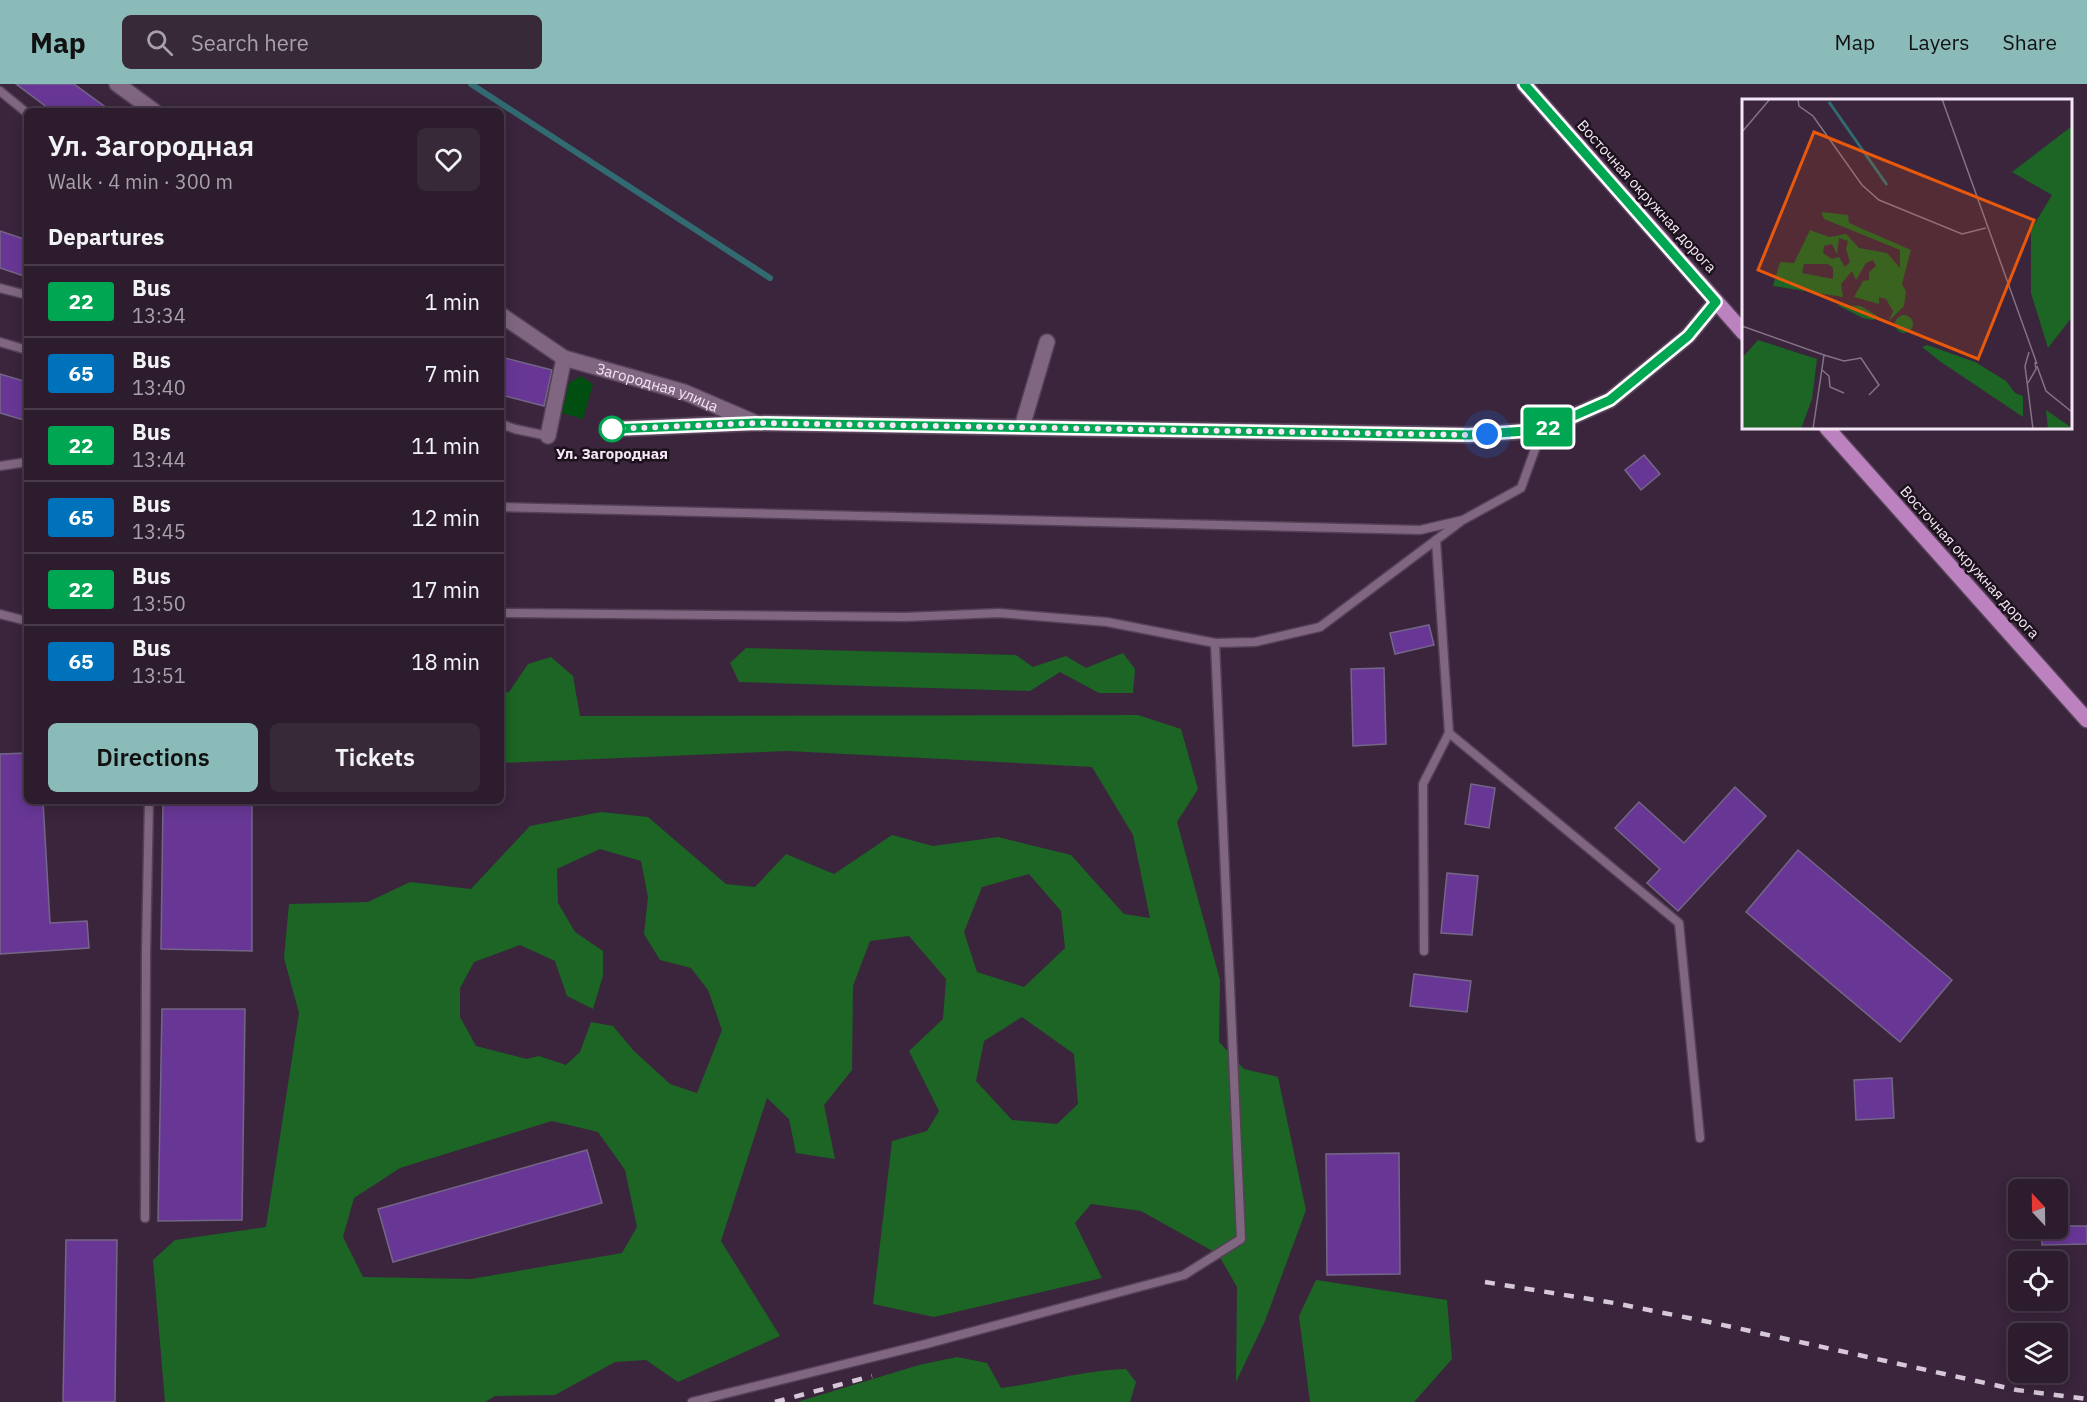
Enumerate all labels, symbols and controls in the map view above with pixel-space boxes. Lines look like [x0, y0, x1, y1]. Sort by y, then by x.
search box [122, 15, 542, 69]
text: Map [30, 24, 86, 61]
icon: search [143, 26, 176, 59]
text: Search here [191, 28, 309, 57]
text: Map [1835, 28, 1875, 56]
text: Layers [1908, 28, 1970, 56]
text: Share [2003, 28, 2057, 56]
inset map [1742, 99, 2072, 429]
street label: Восточная окружная дорога [1573, 116, 1721, 276]
text: Ул. Загородная [48, 127, 254, 164]
button: heart [417, 128, 480, 191]
text: Walk · 4 min · 300 m [48, 168, 233, 195]
text: Departures [48, 222, 164, 251]
text: Bus [132, 273, 171, 302]
text: 22 [68, 287, 94, 315]
text: 1 min [424, 287, 480, 316]
text: 13:34 [132, 302, 186, 329]
text: Bus [132, 345, 171, 374]
street label: Загородная улица [594, 358, 722, 415]
text: 65 [68, 359, 94, 387]
text: 7 min [424, 359, 480, 388]
text: 13:40 [132, 374, 186, 401]
line badge: 22 [1521, 408, 1575, 446]
text: 22 [1535, 413, 1561, 441]
marker: Ул. Загородная [599, 416, 625, 442]
text: Bus [132, 417, 171, 446]
your location [1472, 419, 1502, 449]
text: 22 [68, 431, 94, 459]
text: 11 min [411, 431, 480, 460]
place label: Ул. Загородная [556, 444, 668, 463]
text: 13:44 [132, 446, 186, 473]
street label: Восточная окружная дорога [1896, 482, 2044, 642]
text: Bus [132, 489, 171, 518]
text: 65 [68, 503, 94, 531]
text: 12 min [411, 503, 480, 532]
text: 13:45 [132, 518, 186, 545]
text: Bus [132, 561, 171, 590]
text: 22 [68, 575, 94, 603]
text: 17 min [411, 575, 480, 604]
text: 13:50 [132, 590, 186, 617]
text: Bus [132, 633, 171, 662]
text: 65 [68, 647, 94, 675]
text: 18 min [411, 647, 480, 676]
text: 13:51 [132, 662, 186, 689]
button: Directions [48, 723, 258, 792]
button: Tickets [270, 723, 480, 792]
north arrow [2008, 1179, 2068, 1239]
map controls [2008, 1179, 2068, 1383]
button: locate [2008, 1251, 2068, 1311]
button: layers [2008, 1323, 2068, 1383]

